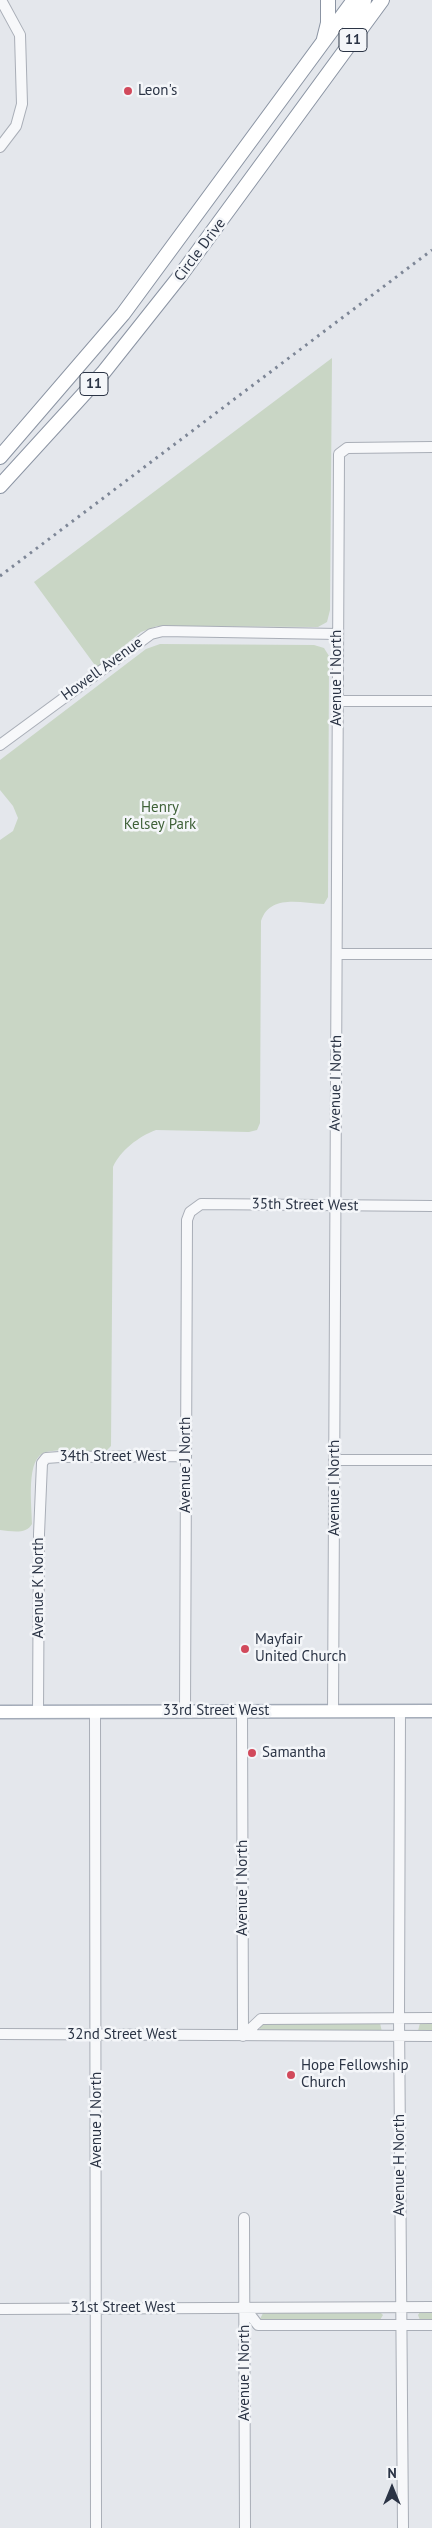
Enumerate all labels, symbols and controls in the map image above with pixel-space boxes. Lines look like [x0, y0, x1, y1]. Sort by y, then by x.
road number: 11 [339, 28, 367, 52]
place label: Leon's [138, 82, 177, 100]
marker: Leon's [122, 85, 134, 97]
street label: Circle Drive [171, 215, 229, 285]
road number: 11 [80, 372, 108, 396]
street label: Avenue I North [328, 630, 346, 726]
street label: Howell Avenue [58, 633, 146, 705]
park label: Henry Kelsey Park [124, 799, 196, 834]
street label: Avenue I North [326, 1035, 346, 1131]
street label: 35th Street West [251, 1195, 359, 1215]
street label: Avenue J North [177, 1417, 195, 1513]
street label: Avenue I North [326, 1440, 344, 1536]
street label: 34th Street West [60, 1448, 166, 1466]
street label: Avenue K North [30, 1538, 48, 1638]
place label: Mayfair United Church [255, 1631, 347, 1666]
marker: Mayfair United Church [239, 1643, 251, 1655]
street label: 33rd Street West [163, 1702, 269, 1720]
place label: Samantha [262, 1744, 326, 1762]
marker: Samantha [246, 1747, 258, 1759]
street label: Avenue I North [234, 1840, 252, 1936]
street label: 32nd Street West [67, 2026, 177, 2044]
place label: Hope Fellowship Church [301, 2057, 409, 2092]
marker: Hope Fellowship Church [285, 2069, 297, 2081]
street label: Avenue J North [88, 2072, 106, 2168]
street label: Avenue H North [391, 2114, 409, 2216]
street label: 31st Street West [71, 2299, 175, 2317]
street label: Avenue I North [236, 2325, 254, 2421]
north arrow [367, 2463, 417, 2513]
text: N [387, 2464, 397, 2482]

